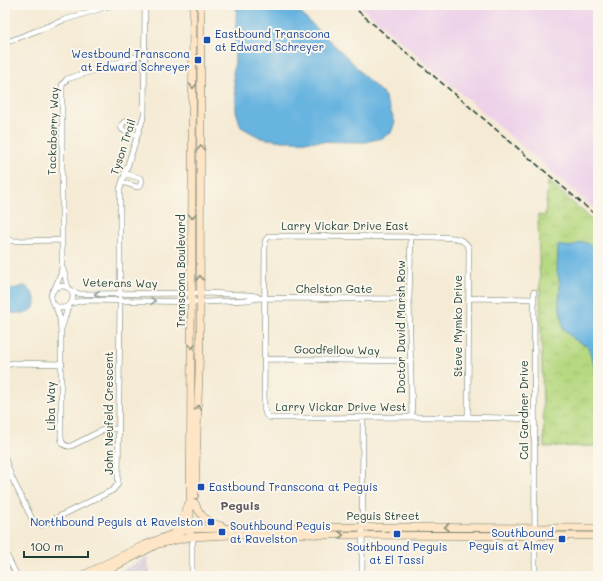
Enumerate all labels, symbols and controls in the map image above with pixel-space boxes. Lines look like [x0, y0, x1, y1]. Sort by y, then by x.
place label: Eastbound Transcona at Edward Schreyer [215, 26, 331, 54]
marker: Eastbound Transcona at Edward Schreyer [202, 35, 212, 45]
place label: Westbound Transcona at Edward Schreyer [71, 46, 190, 74]
marker: Westbound Transcona at Edward Schreyer [193, 55, 203, 65]
one-way arrow [189, 83, 197, 89]
street label: Tackaberry Way [43, 86, 62, 175]
street label: Tyson Trail [106, 117, 139, 177]
one-way arrow [197, 145, 205, 151]
one-way arrow [188, 213, 196, 219]
street label: Transcona Boulevard [173, 214, 188, 328]
street label: Larry Vickar Drive East [281, 218, 409, 233]
street label: Doctor David Marsh Row [393, 260, 408, 394]
street label: Veterans Way [82, 274, 158, 291]
one-way arrow [196, 275, 204, 281]
street label: Steve Mymko Drive [450, 275, 465, 377]
street label: Chelston Gate [296, 281, 372, 296]
one-way arrow [94, 290, 100, 298]
one-way arrow [150, 297, 156, 305]
street label: Goodfellow Way [294, 341, 380, 358]
one-way arrow [188, 343, 196, 349]
street label: John Neufeld Crescent [101, 351, 116, 475]
street label: Cal Gardner Drive [516, 360, 531, 460]
street label: Liba Way [43, 381, 58, 430]
street label: Larry Vickar Drive West [276, 399, 407, 414]
one-way arrow [194, 405, 202, 411]
place label: Eastbound Transcona at Peguis [209, 479, 378, 494]
marker: Eastbound Transcona at Peguis [196, 482, 206, 492]
district label: Peguis [220, 497, 260, 513]
street label: Peguis Street [346, 508, 420, 523]
place label: Northbound Peguis at Ravelston [30, 514, 203, 529]
marker: Northbound Peguis at Ravelston [206, 517, 216, 527]
place label: Southbound Peguis at Ravelston [230, 518, 331, 546]
one-way arrow [444, 523, 450, 531]
place label: Southbound Peguis at Almey [469, 525, 554, 553]
marker: Southbound Peguis at Ravelston [217, 527, 227, 537]
marker: Southbound Peguis at El Tassi [392, 529, 402, 539]
one-way arrow [338, 531, 344, 539]
scale bar [24, 533, 88, 559]
marker: Southbound Peguis at Almey [557, 534, 567, 544]
text: 100 m [30, 538, 64, 554]
place label: Southbound Peguis at El Tassi [347, 539, 447, 567]

